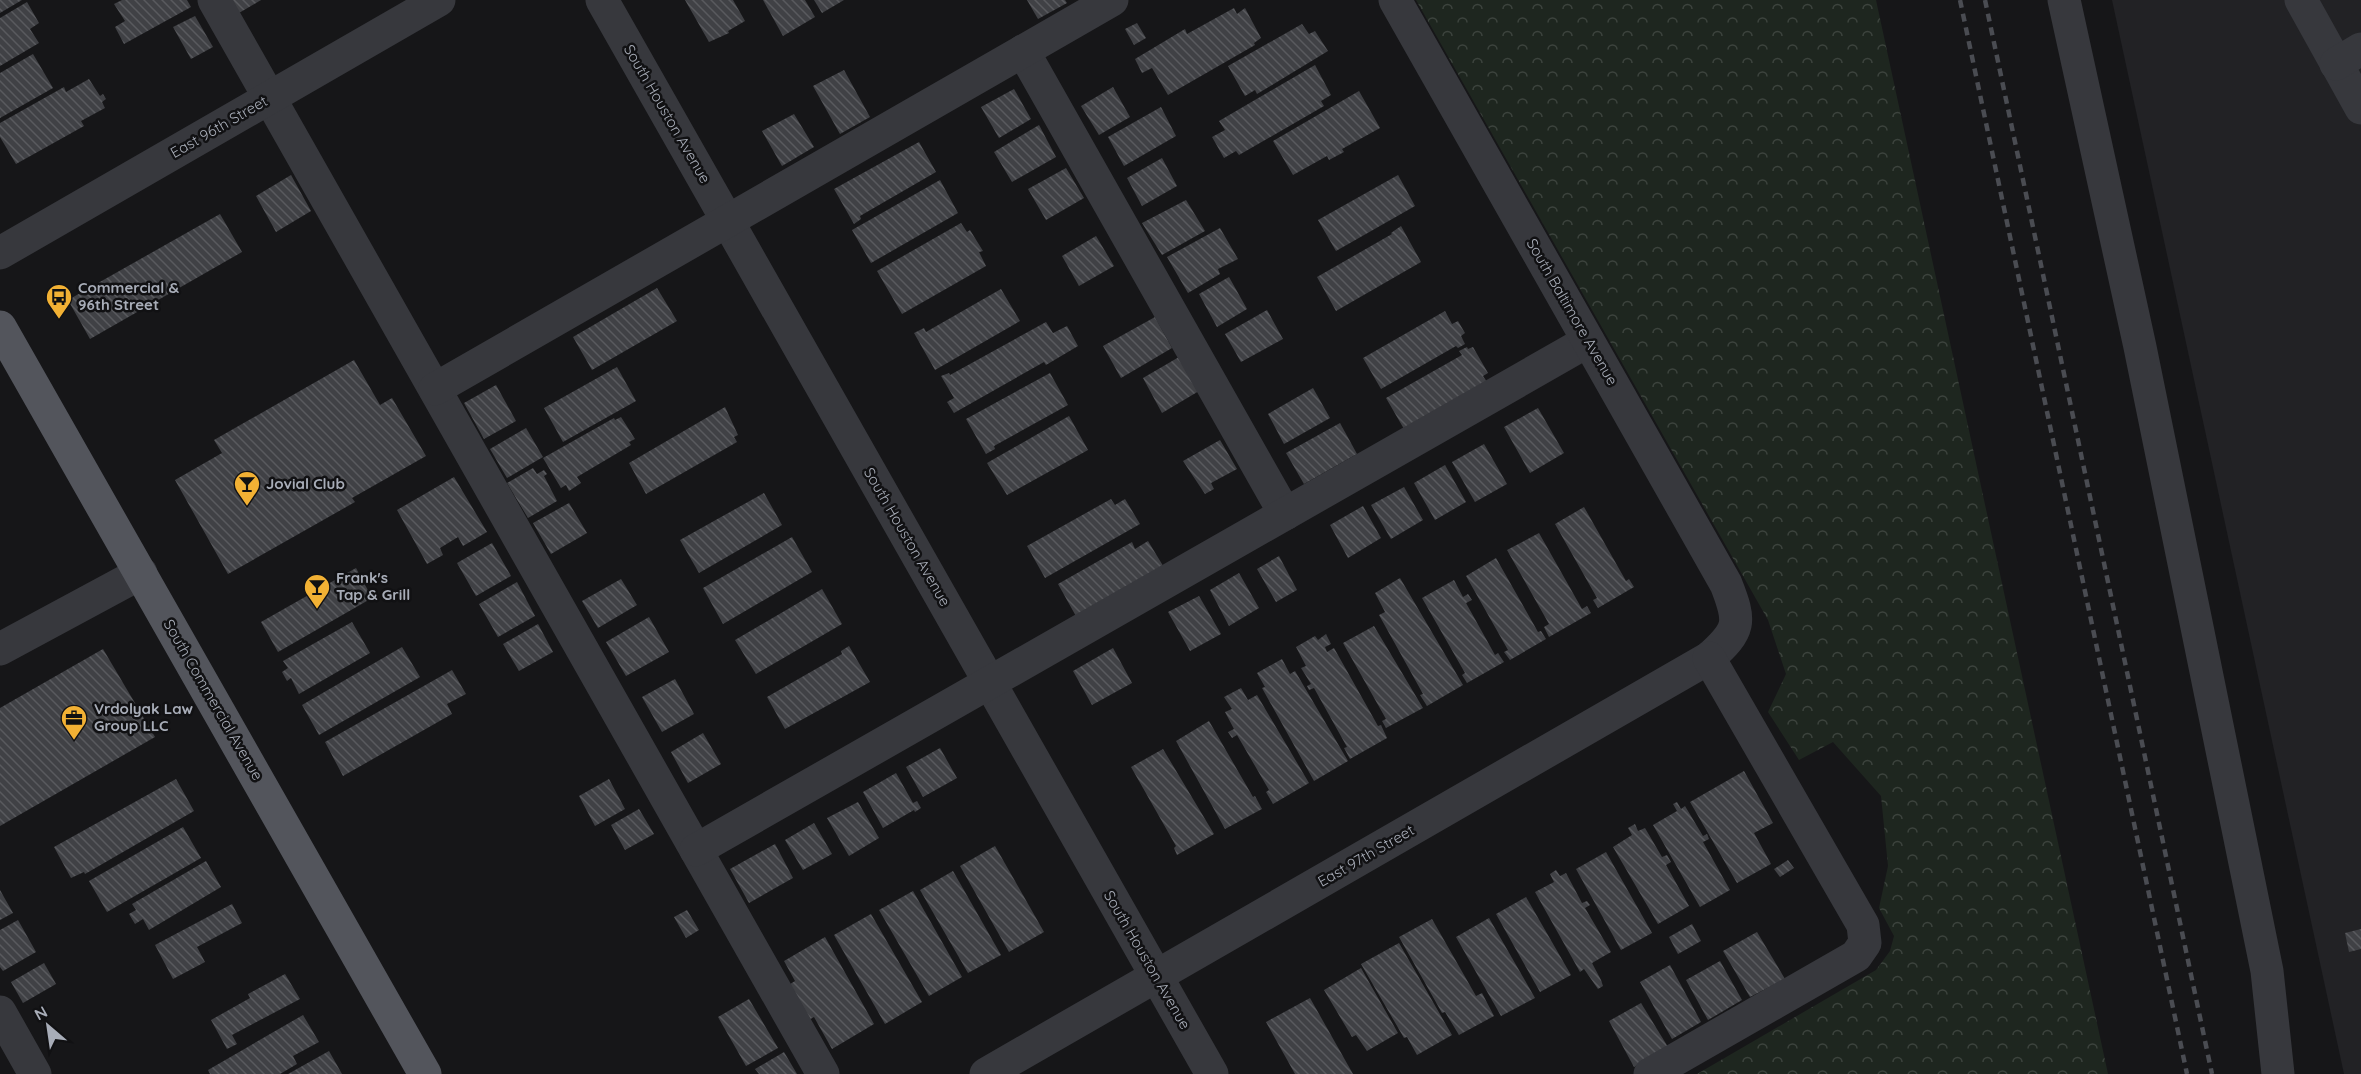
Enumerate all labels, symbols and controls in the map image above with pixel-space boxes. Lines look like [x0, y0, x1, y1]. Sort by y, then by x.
street label: South Houston Avenue [620, 41, 715, 187]
street label: East 96th Street [167, 91, 271, 162]
street label: South Baltimore Avenue [1523, 235, 1622, 389]
place label: Commercial & 96th Street [78, 278, 179, 314]
bus stop icon: Commercial & 96th Street [44, 282, 74, 320]
street label: South Houston Avenue [860, 464, 955, 610]
bar icon: Jovial Club [232, 469, 262, 507]
place label: Jovial Club [266, 474, 345, 493]
place label: Frank's Tap & Grill [336, 568, 410, 604]
bar icon: Frank's Tap & Grill [302, 572, 332, 610]
street label: South Commercial Avenue [160, 616, 267, 784]
place label: Vrdolyak Law Group LLC [94, 699, 193, 735]
office icon: Vrdolyak Law Group LLC [59, 703, 89, 741]
street label: East 97th Street [1314, 820, 1417, 891]
street label: South Houston Avenue [1100, 887, 1195, 1033]
north arrow [18, 996, 78, 1056]
text: N [31, 1001, 51, 1024]

